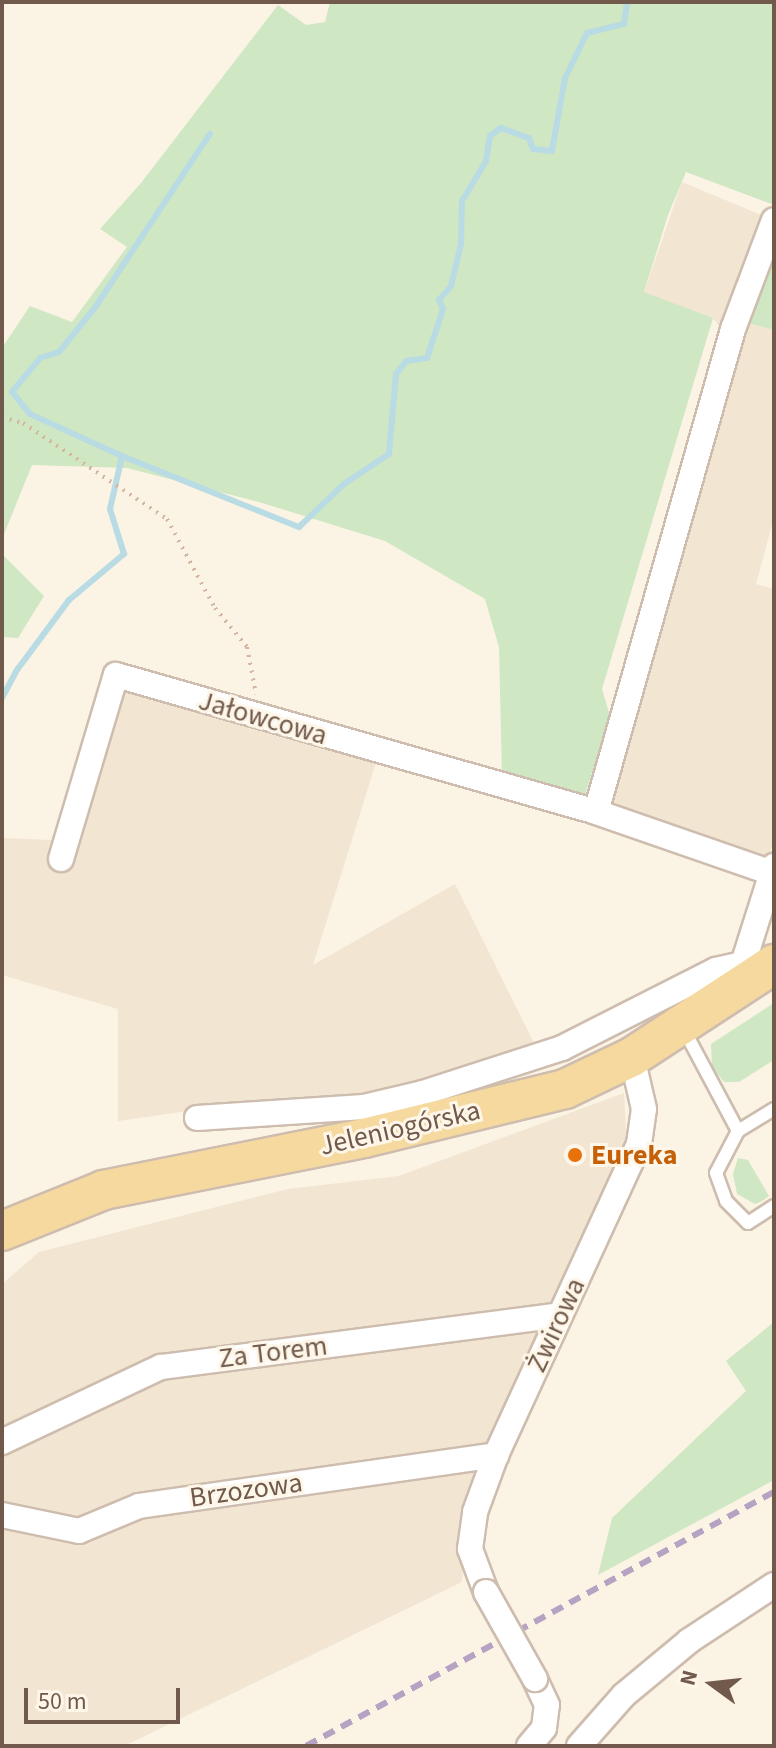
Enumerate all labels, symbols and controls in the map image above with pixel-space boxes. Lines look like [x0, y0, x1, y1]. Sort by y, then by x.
street label: Jałowcowa [195, 684, 331, 752]
street label: Jeleniogórska [316, 1093, 484, 1163]
place label: Eureka [591, 1138, 677, 1172]
marker: Eureka [566, 1146, 584, 1164]
street label: Żwirowa [520, 1273, 592, 1377]
street label: Za Torem [217, 1329, 329, 1375]
street label: Brzozowa [188, 1465, 304, 1515]
north arrow [672, 1644, 752, 1724]
text: N [671, 1667, 706, 1689]
scale bar [28, 1672, 184, 1722]
text: 50 m [38, 1684, 87, 1719]

